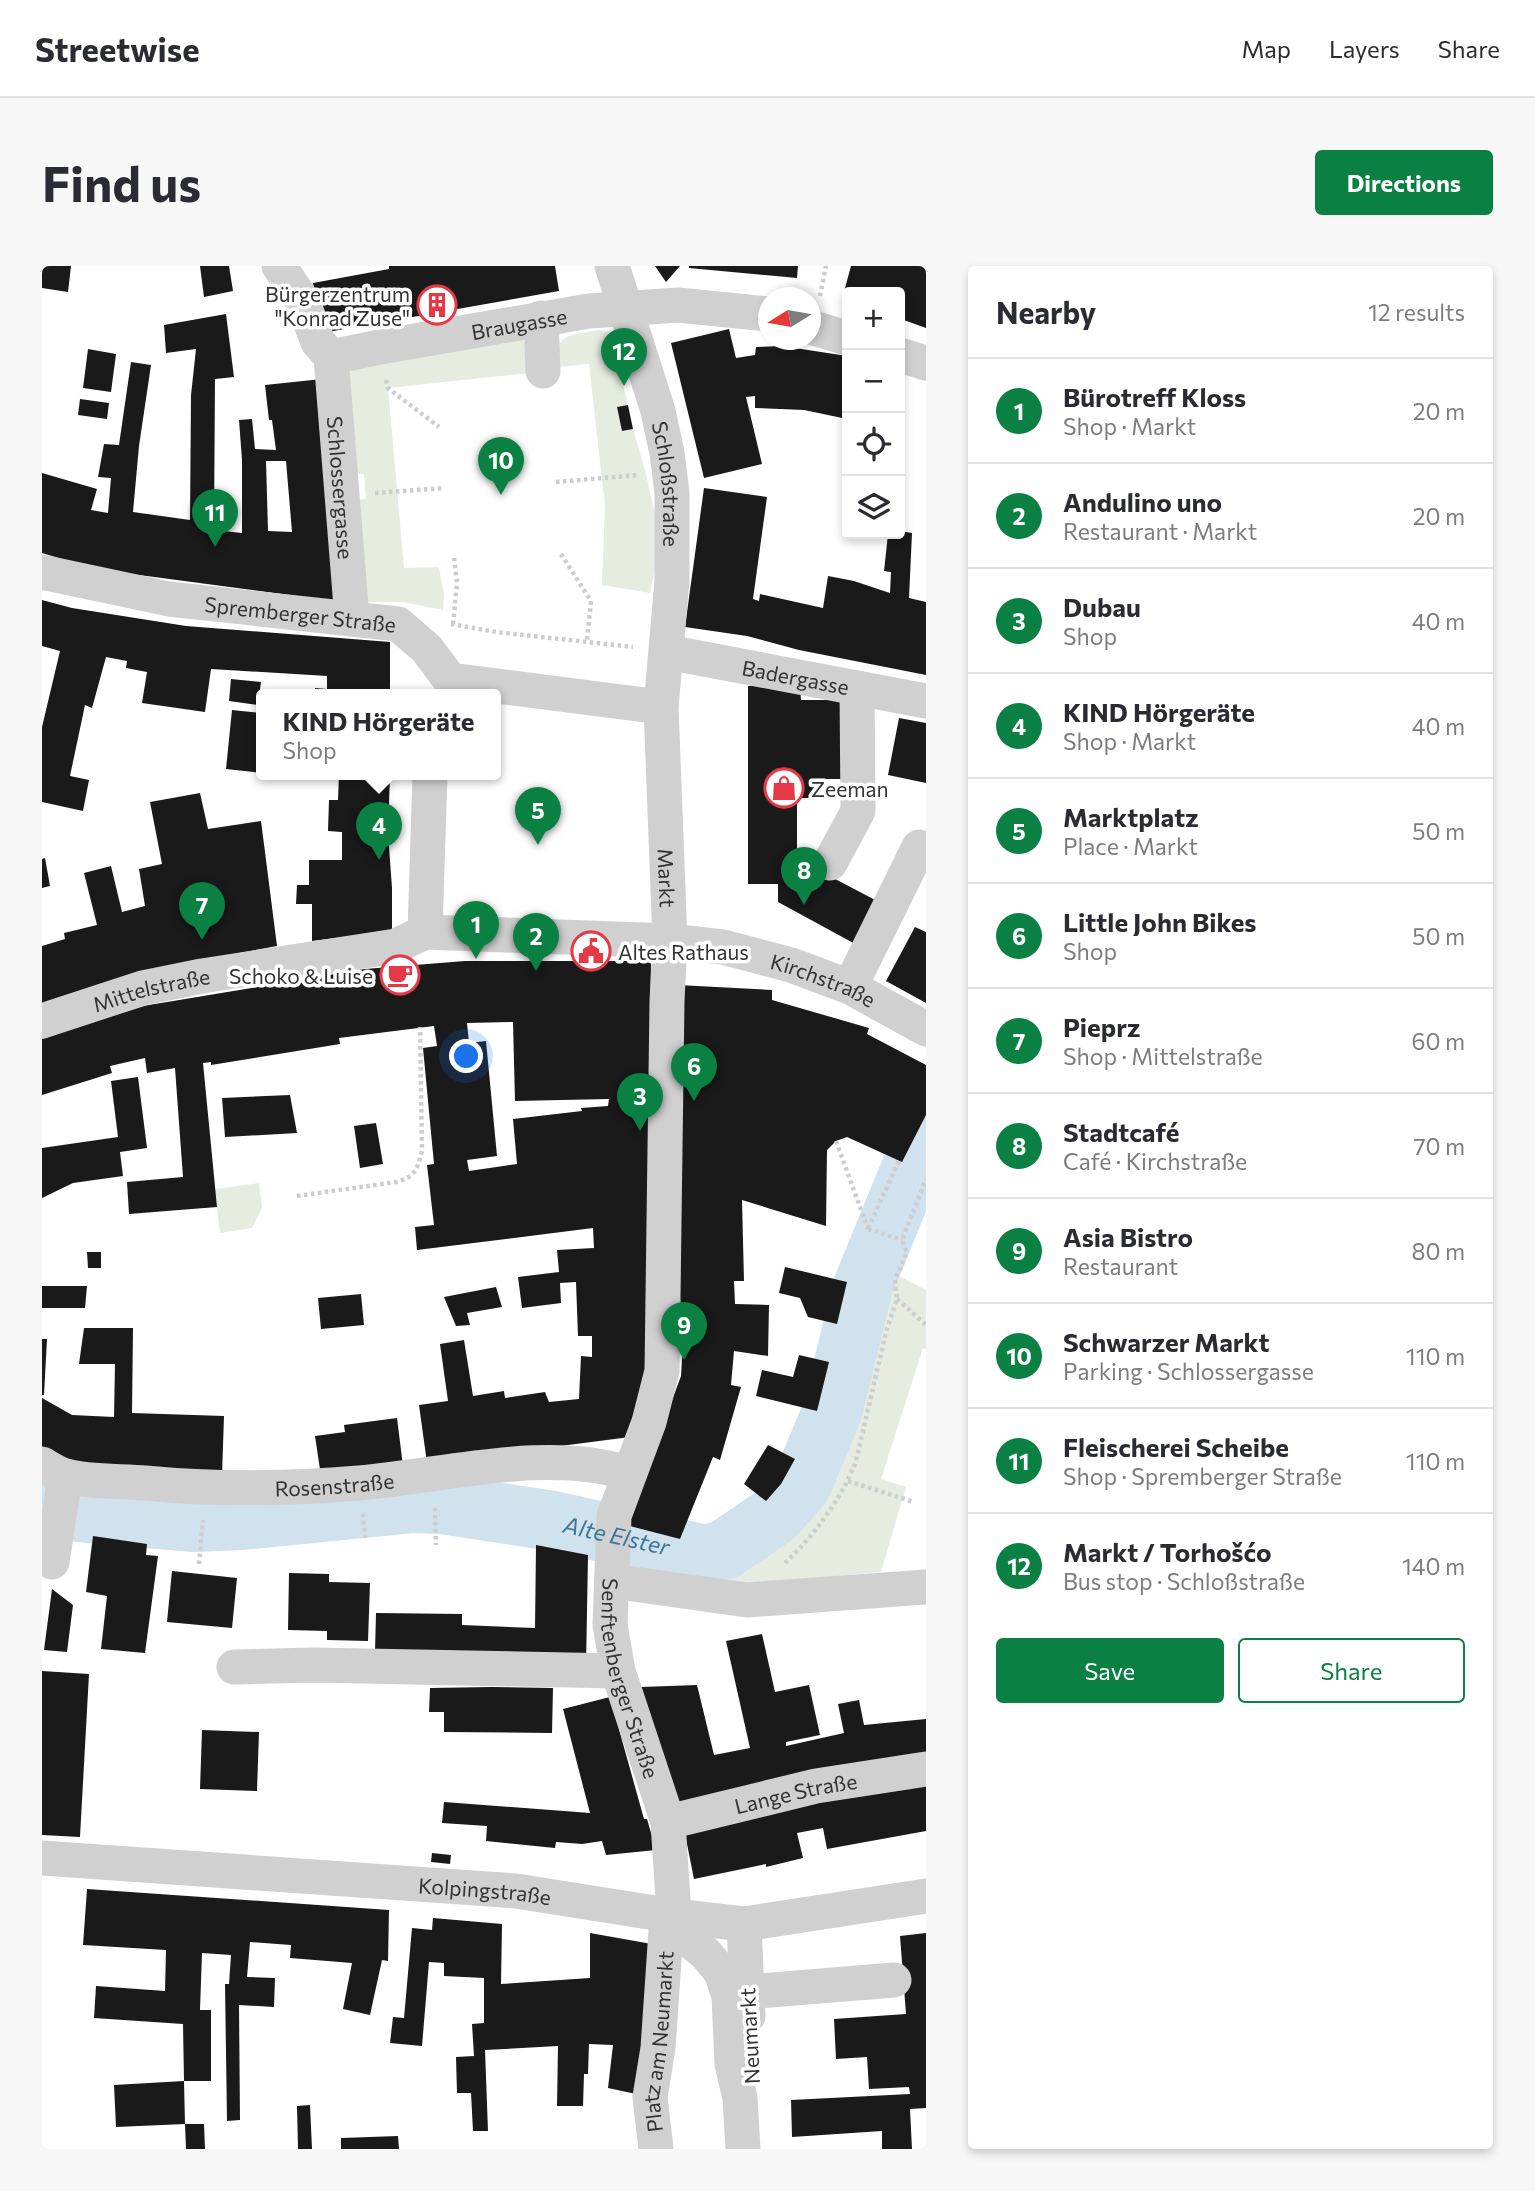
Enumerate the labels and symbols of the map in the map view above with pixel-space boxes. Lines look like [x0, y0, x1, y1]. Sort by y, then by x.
place label: Bürgerzentrum "Konrad Zuse" [265, 281, 410, 330]
building icon: Bürgerzentrum "Konrad Zuse" [416, 284, 458, 326]
north arrow [758, 287, 821, 350]
street label: Braugasse [469, 303, 569, 344]
pin: 12 [601, 328, 647, 386]
street label: Schlossergasse [323, 415, 360, 560]
street label: Schloßstraße [648, 419, 685, 547]
pin: 10 [478, 437, 524, 495]
pin: 11 [192, 489, 238, 547]
street label: Spremberger Straße [203, 590, 397, 636]
street label: Badergasse [740, 654, 851, 699]
shop icon: Zeeman [763, 767, 805, 809]
place label: Zeeman [811, 776, 889, 801]
pin: 5 [515, 787, 561, 845]
pin: 4 [356, 802, 402, 860]
pin: 8 [781, 847, 827, 905]
street label: Markt [654, 848, 681, 908]
pin: 7 [179, 882, 225, 940]
pin: 1 [453, 901, 499, 959]
pin: 2 [513, 913, 559, 971]
public building icon: Altes Rathaus [570, 930, 612, 972]
place label: Altes Rathaus [618, 939, 749, 964]
street label: Kirchstraße [768, 948, 880, 1011]
cafe icon: Schoko & Luise [379, 954, 421, 996]
street label: Mittelstraße [89, 962, 211, 1016]
place label: Schoko & Luise [229, 963, 373, 988]
your location [449, 1039, 483, 1073]
pin: 6 [671, 1043, 717, 1101]
pin: 3 [617, 1073, 663, 1131]
pin: 9 [661, 1302, 707, 1360]
street label: Rosenstraße [274, 1467, 395, 1500]
water label: Alte Elster [560, 1510, 673, 1561]
street label: Senftenberger Straße [597, 1578, 665, 1781]
street label: Lange Straße [732, 1767, 859, 1818]
street label: Kolpingstraße [417, 1872, 553, 1909]
street label: Platz am Neumarkt [637, 1950, 677, 2134]
street label: Neumarkt [734, 1987, 764, 2085]

